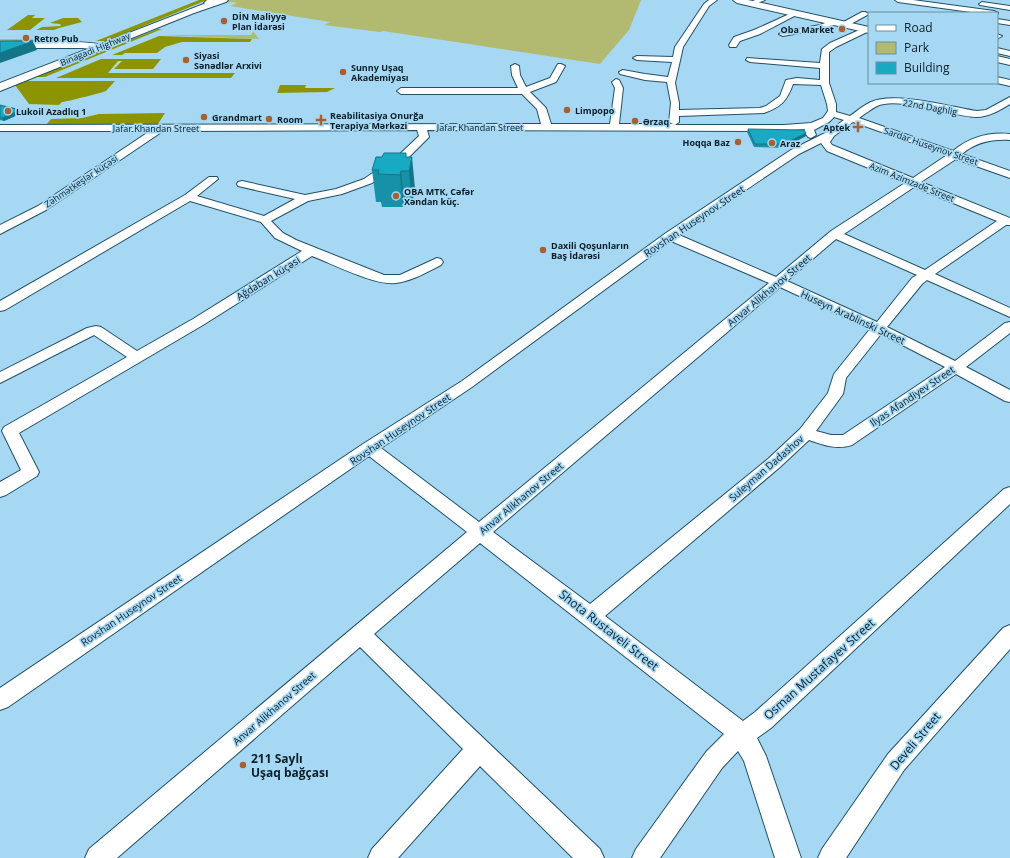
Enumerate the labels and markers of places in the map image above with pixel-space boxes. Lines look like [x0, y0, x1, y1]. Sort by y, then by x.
place label: DİN Maliyyə Plan İdarəsi [232, 10, 286, 33]
marker: DİN Maliyyə Plan İdarəsi [219, 16, 229, 26]
place label: Oba Market [781, 23, 834, 36]
marker: Oba Market [837, 24, 847, 34]
place label: Retro Pub [34, 32, 79, 45]
marker: Retro Pub [21, 33, 31, 43]
place label: Siyasi Sənədlər Arxivi [194, 49, 262, 72]
marker: Siyasi Sənədlər Arxivi [181, 55, 191, 65]
place label: Sunny Uşaq Akademiyası [351, 61, 409, 84]
marker: Sunny Uşaq Akademiyası [338, 67, 348, 77]
place label: Limpopo [575, 104, 615, 117]
place label: Lukoil Azadlıq 1 [16, 105, 86, 118]
marker: Limpopo [562, 105, 572, 115]
marker: Lukoil Azadlıq 1 [3, 106, 13, 116]
place label: Reabilitasiya Onurğa Terapiya Mərkəzi [330, 109, 424, 132]
place label: Grandmart [212, 111, 262, 124]
marker: Grandmart [199, 112, 209, 122]
place label: Room [277, 113, 303, 126]
marker: Room [264, 114, 274, 124]
marker: Reabilitasiya Onurğa Terapiya Mərkəzi [315, 114, 327, 126]
place label: Ərzaq [643, 115, 669, 128]
marker: Ərzaq [630, 116, 640, 126]
place label: Aptek [823, 121, 850, 134]
marker: Aptek [853, 122, 863, 132]
place label: Hoqqa Baz [683, 136, 731, 149]
marker: Hoqqa Baz [733, 137, 743, 147]
place label: Araz [780, 137, 801, 150]
marker: Araz [767, 138, 777, 148]
place label: OBA MTK, Cəfər Xəndan küç. [404, 185, 474, 208]
marker: OBA MTK, Cəfər Xəndan küç. [391, 191, 401, 201]
place label: Daxili Qoşunların Baş İdarəsi [551, 239, 629, 262]
marker: Daxili Qoşunların Baş İdarəsi [538, 245, 548, 255]
place label: 211 Saylı Uşaq bağçası [251, 750, 329, 781]
marker: 211 Saylı Uşaq bağçası [238, 760, 248, 770]

